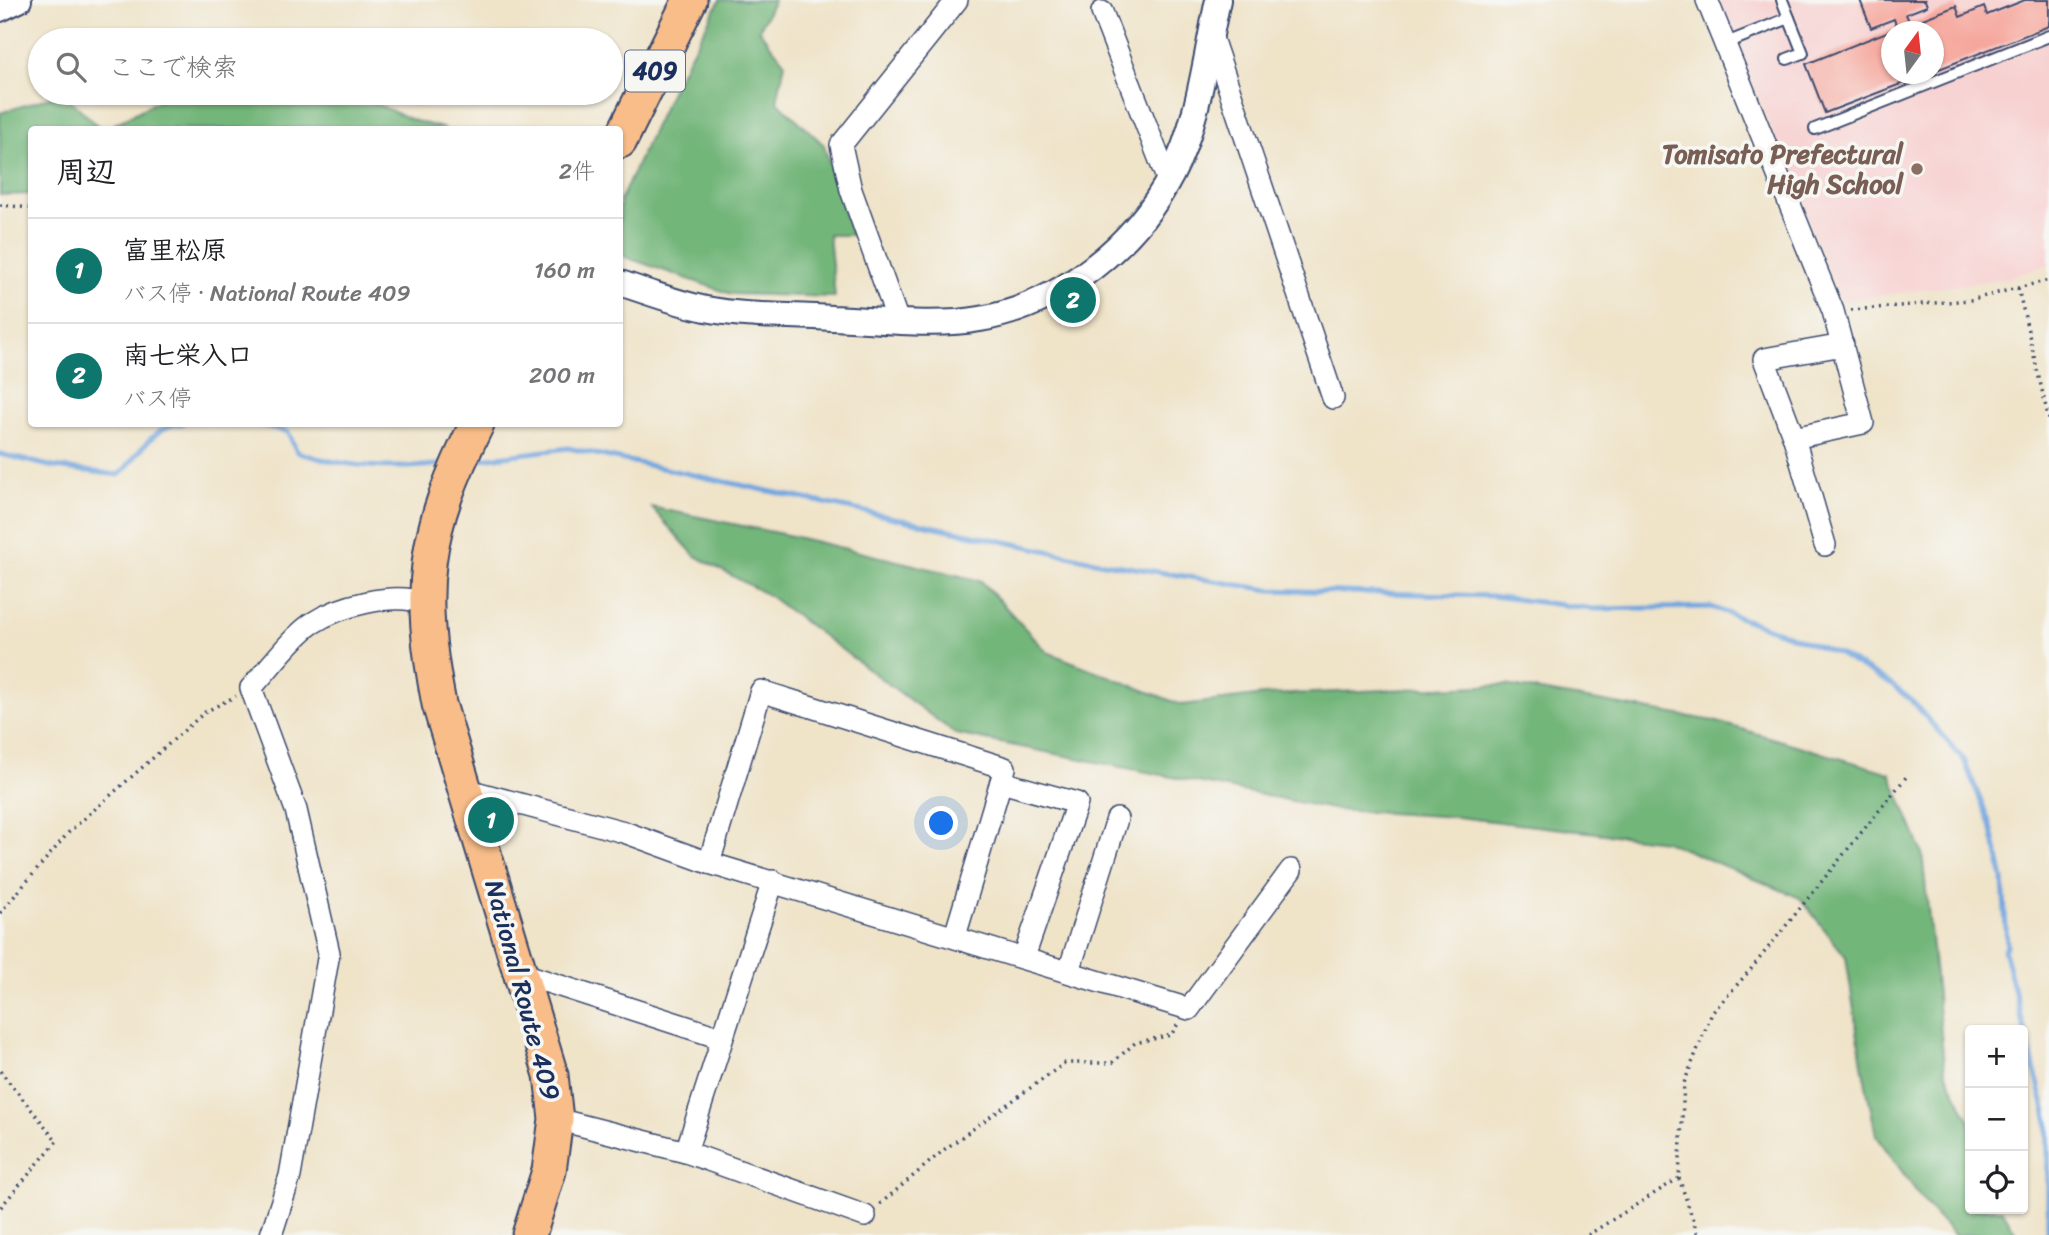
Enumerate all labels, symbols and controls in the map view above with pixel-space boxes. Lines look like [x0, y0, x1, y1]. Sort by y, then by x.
north arrow [1881, 21, 1944, 84]
search box [28, 28, 623, 105]
text: ここで検索 [108, 44, 238, 90]
icon: search [52, 48, 90, 86]
road number: 409 [625, 50, 685, 92]
place label: Tomisato Prefectural High School [1662, 131, 1905, 207]
text: 周辺 [56, 145, 116, 199]
text: 2件 [559, 151, 595, 192]
marker: Tomisato Prefectural High School [1909, 161, 1925, 177]
text: 富里松原 [123, 227, 227, 273]
text: 1 [74, 250, 84, 291]
text: 160 m [534, 250, 595, 291]
text: バス停 · National Route 409 [123, 273, 411, 314]
pin: 2 [1050, 274, 1096, 326]
text: 南七栄入口 [123, 332, 253, 378]
text: 2 [72, 355, 86, 396]
text: 200 m [529, 355, 595, 396]
text: バス停 [123, 378, 192, 419]
pin: 1 [468, 794, 514, 846]
your location [924, 806, 958, 840]
street label: National Route 409 [471, 875, 575, 1105]
map controls [1965, 1025, 2028, 1214]
button: + [1965, 1025, 2028, 1088]
button: − [1965, 1088, 2028, 1151]
button: locate [1965, 1151, 2028, 1214]

